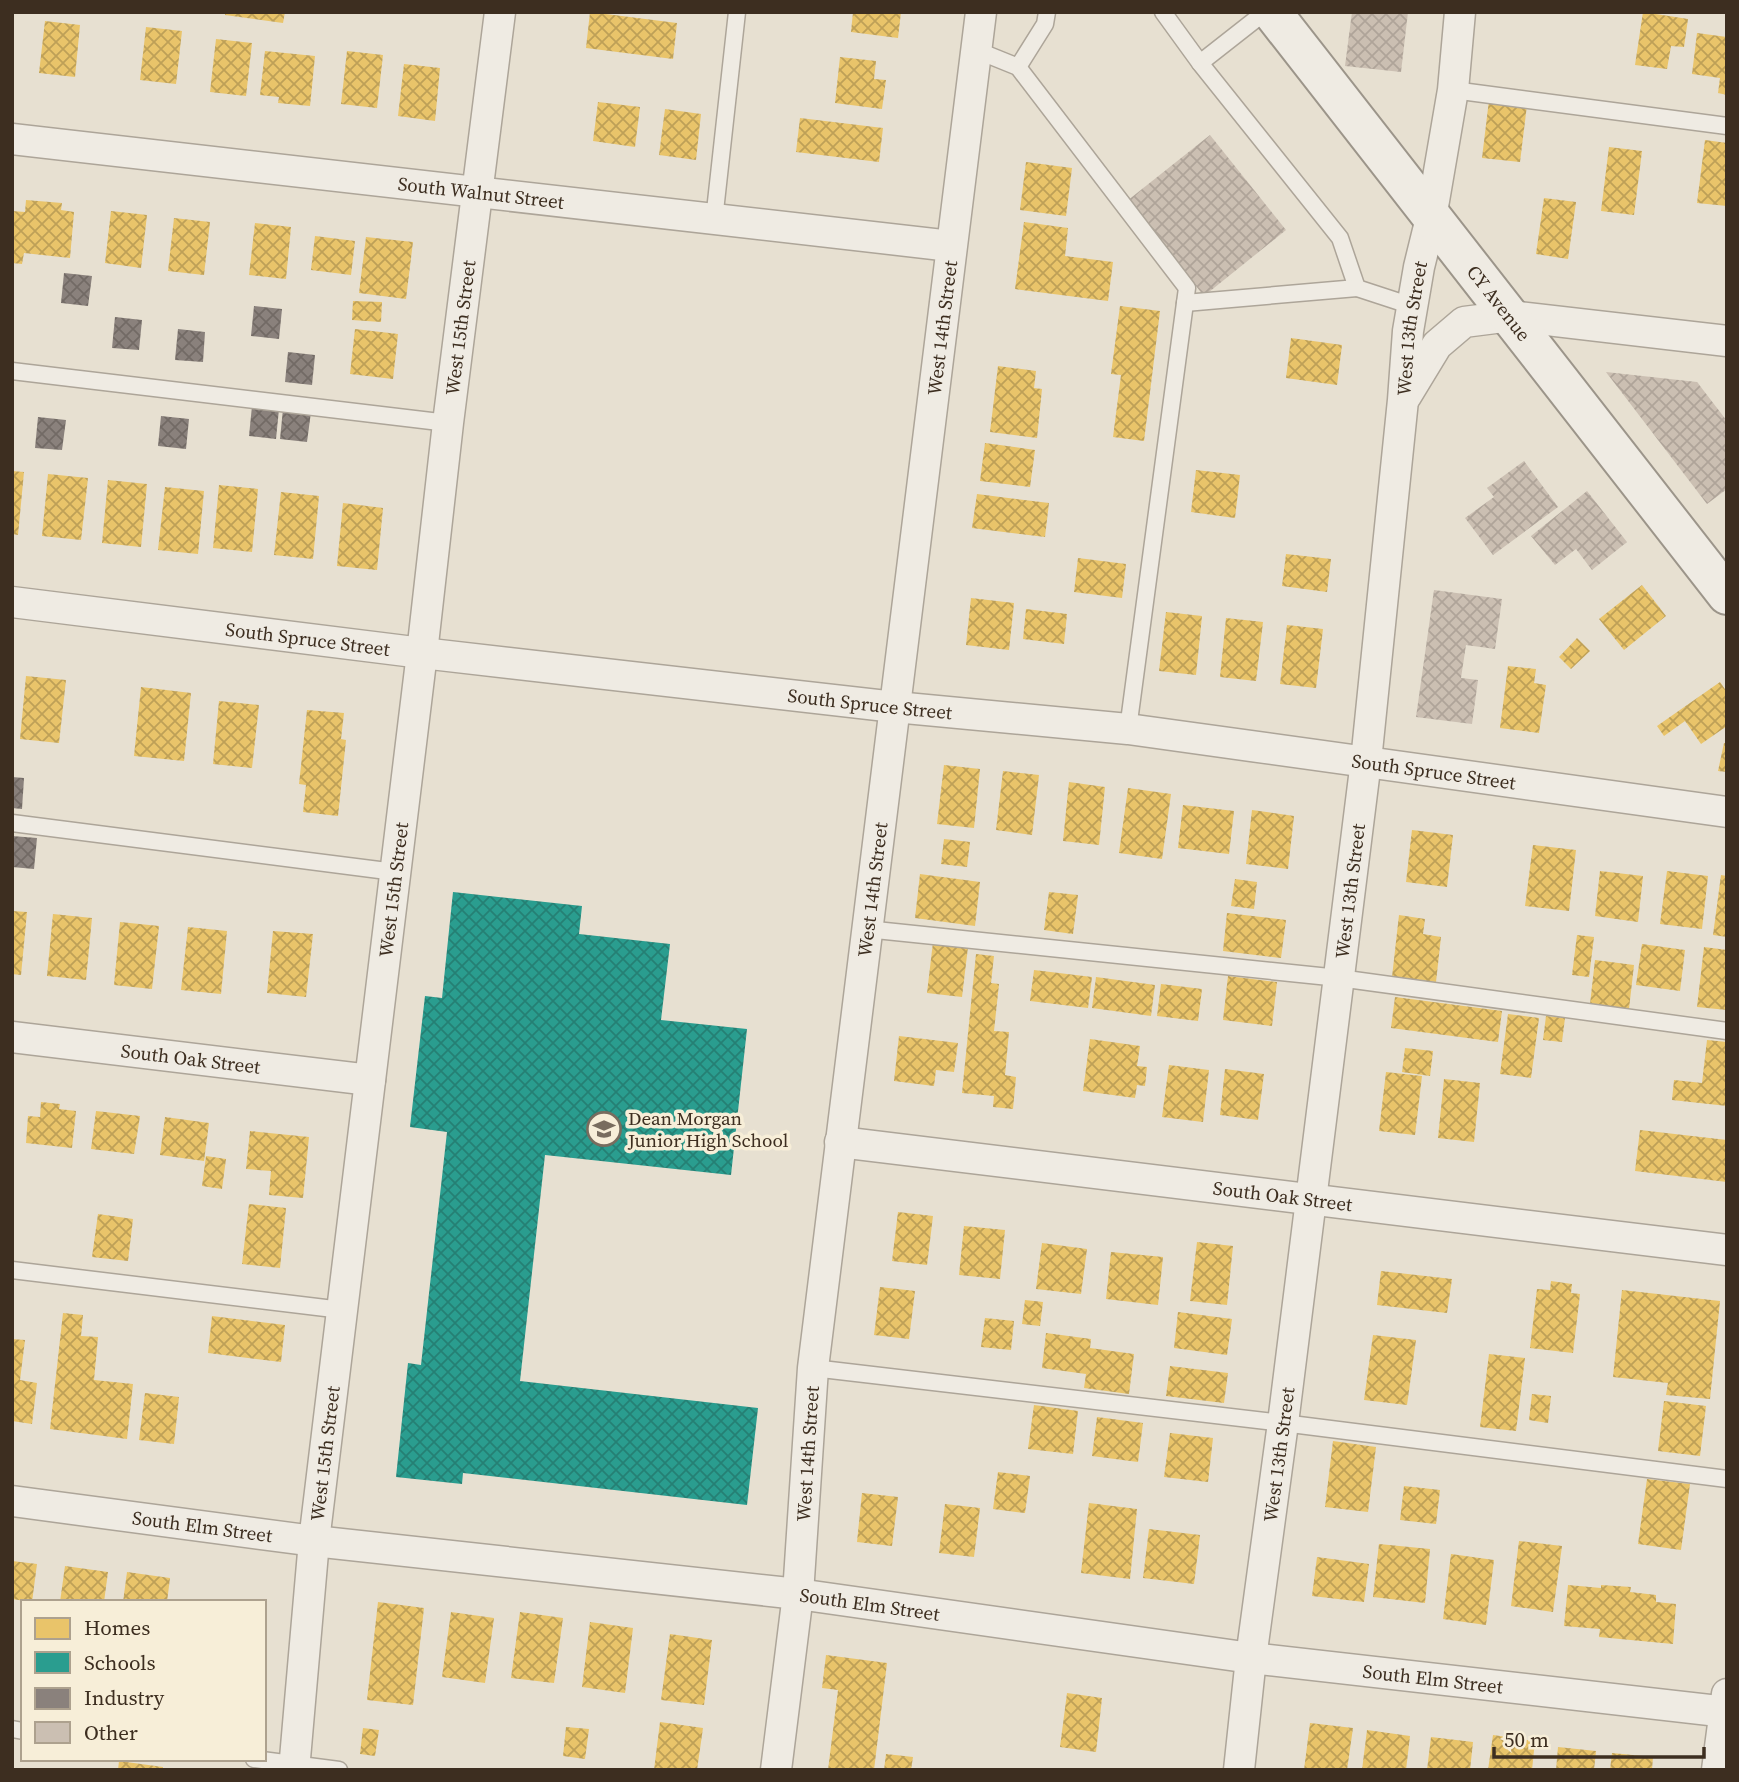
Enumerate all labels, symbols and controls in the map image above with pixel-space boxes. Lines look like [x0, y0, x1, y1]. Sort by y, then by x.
street label: South Walnut Street [396, 170, 566, 215]
street label: West 13th Street [1390, 257, 1433, 397]
street label: West 15th Street [439, 258, 482, 397]
street label: West 14th Street [921, 258, 963, 397]
street label: CY Avenue [1461, 259, 1537, 346]
street label: South Spruce Street [224, 616, 392, 662]
street label: South Spruce Street [786, 682, 954, 725]
street label: South Spruce Street [1350, 747, 1518, 796]
street label: West 15th Street [372, 820, 414, 959]
street label: West 14th Street [851, 820, 894, 958]
street label: West 13th Street [1328, 821, 1371, 960]
street label: South Oak Street [120, 1037, 263, 1080]
place label: Dean Morgan Junior High School [627, 1105, 789, 1153]
school or university icon: Dean Morgan Junior High School [585, 1110, 623, 1148]
street label: South Oak Street [1212, 1175, 1355, 1217]
street label: West 15th Street [304, 1384, 346, 1522]
street label: West 14th Street [790, 1384, 825, 1522]
street label: West 13th Street [1257, 1385, 1300, 1524]
street label: South Elm Street [131, 1504, 275, 1548]
street label: South Elm Street [798, 1581, 942, 1627]
legend [21, 1600, 266, 1761]
text: Homes [84, 1613, 150, 1642]
text: Schools [84, 1648, 156, 1677]
street label: South Elm Street [1361, 1658, 1505, 1700]
text: Industry [84, 1683, 164, 1712]
scale bar [1494, 1716, 1704, 1760]
text: Other [84, 1718, 138, 1747]
text: 50 m [1504, 1725, 1549, 1754]

